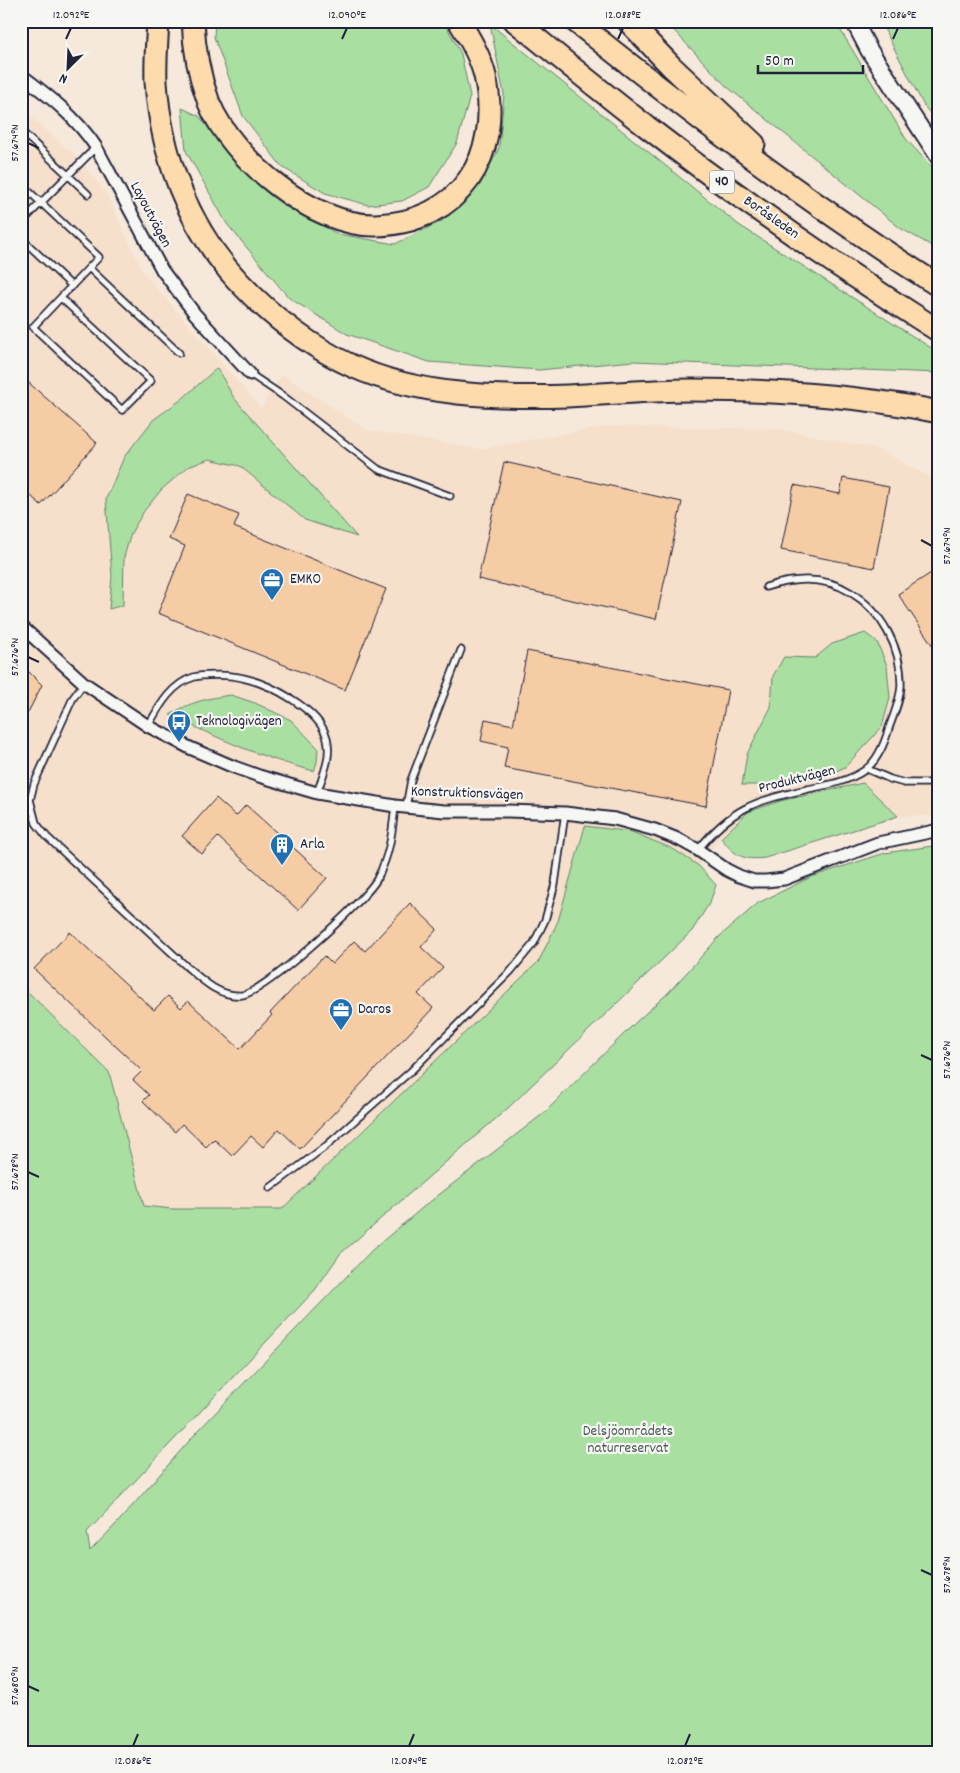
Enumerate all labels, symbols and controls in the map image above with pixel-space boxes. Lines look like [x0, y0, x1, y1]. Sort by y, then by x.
text: 12.092°E [53, 7, 90, 24]
text: 12.090°E [328, 7, 366, 24]
text: 12.088°E [605, 7, 641, 24]
text: 12.086°E [880, 7, 917, 24]
north arrow [42, 42, 92, 92]
scale bar [758, 42, 862, 74]
text: 50 m [765, 51, 794, 73]
text: N [56, 67, 71, 89]
text: 57.674°N [7, 124, 24, 162]
road number: 40 [710, 170, 734, 193]
street label: Layoutvägen [123, 178, 177, 252]
street label: Boråsleden [739, 191, 804, 245]
text: 57.674°N [939, 527, 956, 565]
office icon: EMKO [259, 567, 285, 601]
place label: EMKO [290, 569, 321, 591]
text: 57.676°N [7, 638, 24, 676]
bus stop icon: Teknologivägen [166, 709, 192, 743]
place label: Teknologivägen [196, 711, 282, 733]
street label: Produktvägen [756, 760, 838, 800]
street label: Konstruktionsvägen [410, 781, 524, 807]
building icon: Arla [269, 832, 295, 866]
place label: Arla [300, 834, 325, 856]
office icon: Daros [328, 997, 354, 1031]
place label: Daros [358, 999, 391, 1021]
text: 57.676°N [939, 1041, 956, 1079]
text: 57.678°N [7, 1153, 24, 1191]
park label: Delsjöområdets naturreservat [583, 1421, 673, 1460]
text: 57.678°N [939, 1556, 956, 1594]
text: 57.680°N [7, 1666, 24, 1706]
text: 12.086°E [115, 1753, 152, 1770]
text: 12.084°E [391, 1753, 427, 1770]
text: 12.082°E [667, 1753, 703, 1770]

